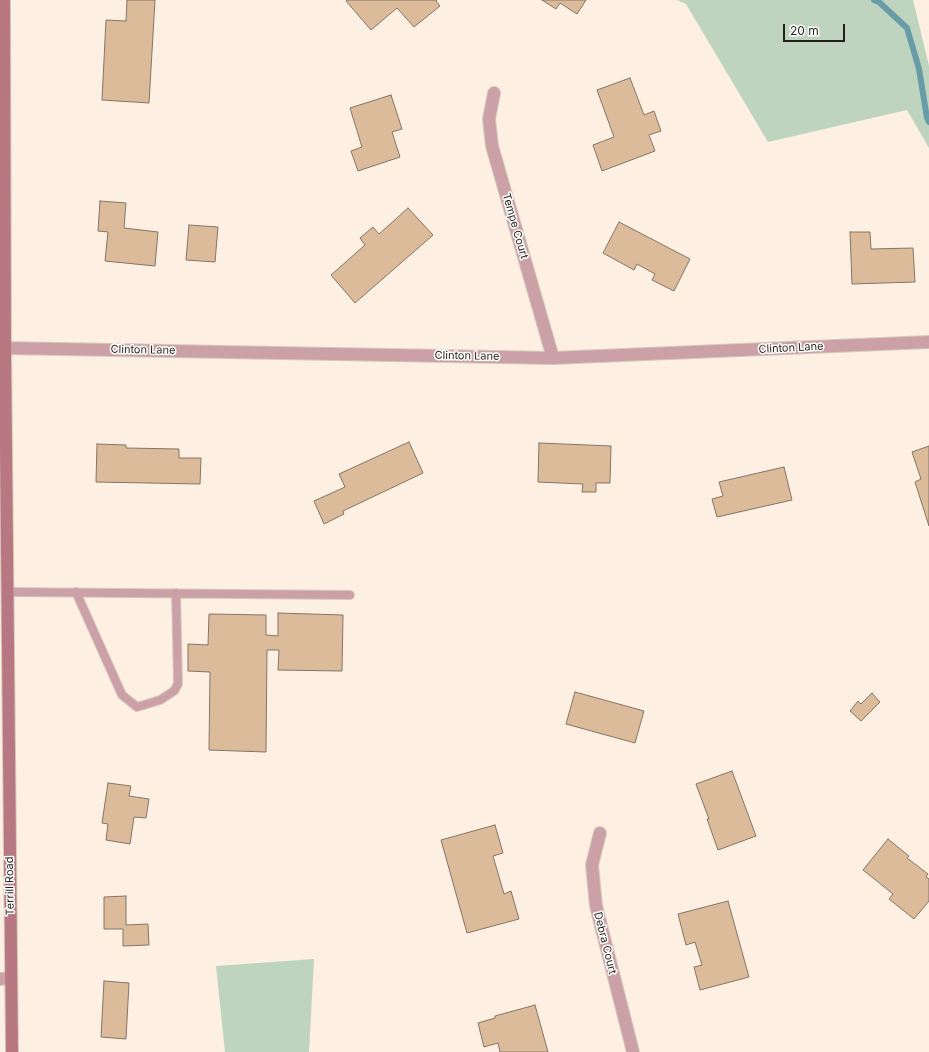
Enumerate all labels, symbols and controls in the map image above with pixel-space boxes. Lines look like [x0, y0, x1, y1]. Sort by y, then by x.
scale bar [785, 16, 847, 42]
text: 20 m [790, 23, 819, 38]
street label: Tempe Court [499, 192, 531, 260]
street label: Clinton Lane [758, 340, 824, 356]
street label: Clinton Lane [110, 343, 176, 357]
street label: Clinton Lane [434, 349, 500, 363]
street label: Terrill Road [3, 856, 17, 916]
street label: Debra Court [591, 911, 619, 975]

